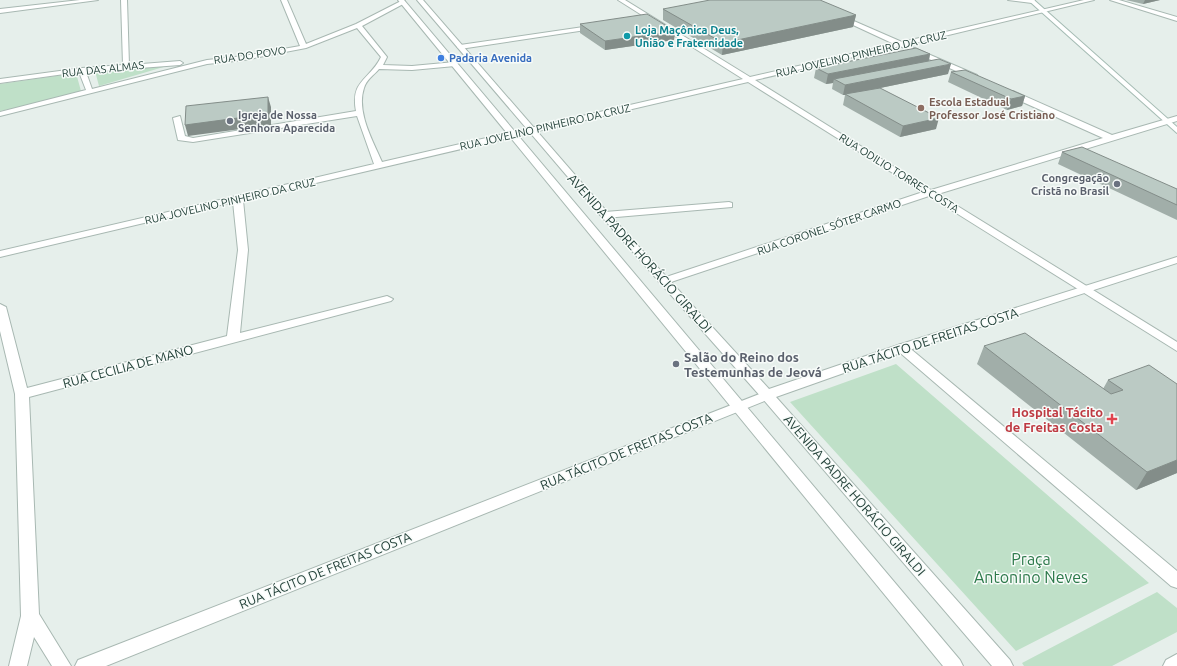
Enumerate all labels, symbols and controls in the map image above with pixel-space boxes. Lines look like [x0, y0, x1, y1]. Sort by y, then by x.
place label: Loja Maçônica Deus, União e Fraternidade [635, 24, 743, 49]
street label: RUA JOVELINO PINHEIRO DA CRUZ [774, 28, 948, 80]
marker: Loja Maçônica Deus, União e Fraternidade [622, 31, 632, 41]
street label: RUA DO POVO [213, 44, 287, 66]
place label: Padaria Avenida [449, 52, 532, 64]
marker: Padaria Avenida [436, 53, 446, 63]
street label: RUA DAS ALMAS [61, 59, 145, 79]
place label: Escola Estadual Professor José Cristiano [929, 96, 1055, 121]
street label: RUA JOVELINO PINHEIRO DA CRUZ [458, 101, 632, 153]
marker: Escola Estadual Professor José Cristiano [916, 103, 926, 113]
place label: Igreja de Nossa Senhora Aparecida [238, 109, 335, 134]
marker: Igreja de Nossa Senhora Aparecida [225, 116, 235, 126]
street label: RUA ODILIO TORRES COSTA [837, 131, 962, 215]
street label: AVENIDA PADRE HORÁCIO GIRALDI [565, 170, 716, 335]
place label: Congregação Cristã no Brasil [1031, 172, 1110, 197]
street label: RUA JOVELINO PINHEIRO DA CRUZ [143, 175, 317, 227]
marker: Congregação Cristã no Brasil [1112, 179, 1122, 189]
street label: RUA CORONEL SÓTER CARMO [755, 196, 903, 257]
street label: RUA TÁCITO DE FREITAS COSTA [840, 304, 1020, 375]
street label: RUA CECILIA DE MANO [61, 342, 195, 390]
place label: Salão do Reino dos Testemunhas de Jeová [684, 350, 822, 379]
marker: Salão do Reino dos Testemunhas de Jeová [671, 359, 681, 369]
place label: Hospital Tácito de Freitas Costa [1005, 405, 1103, 434]
street label: RUA TÁCITO DE FREITAS COSTA [538, 409, 715, 492]
street label: AVENIDA PADRE HORÁCIO GIRALDI [782, 411, 929, 578]
marker: Hospital Tácito de Freitas Costa [1106, 413, 1118, 425]
street label: RUA TÁCITO DE FREITAS COSTA [237, 528, 414, 611]
park label: Praça Antonino Neves [974, 550, 1088, 586]

